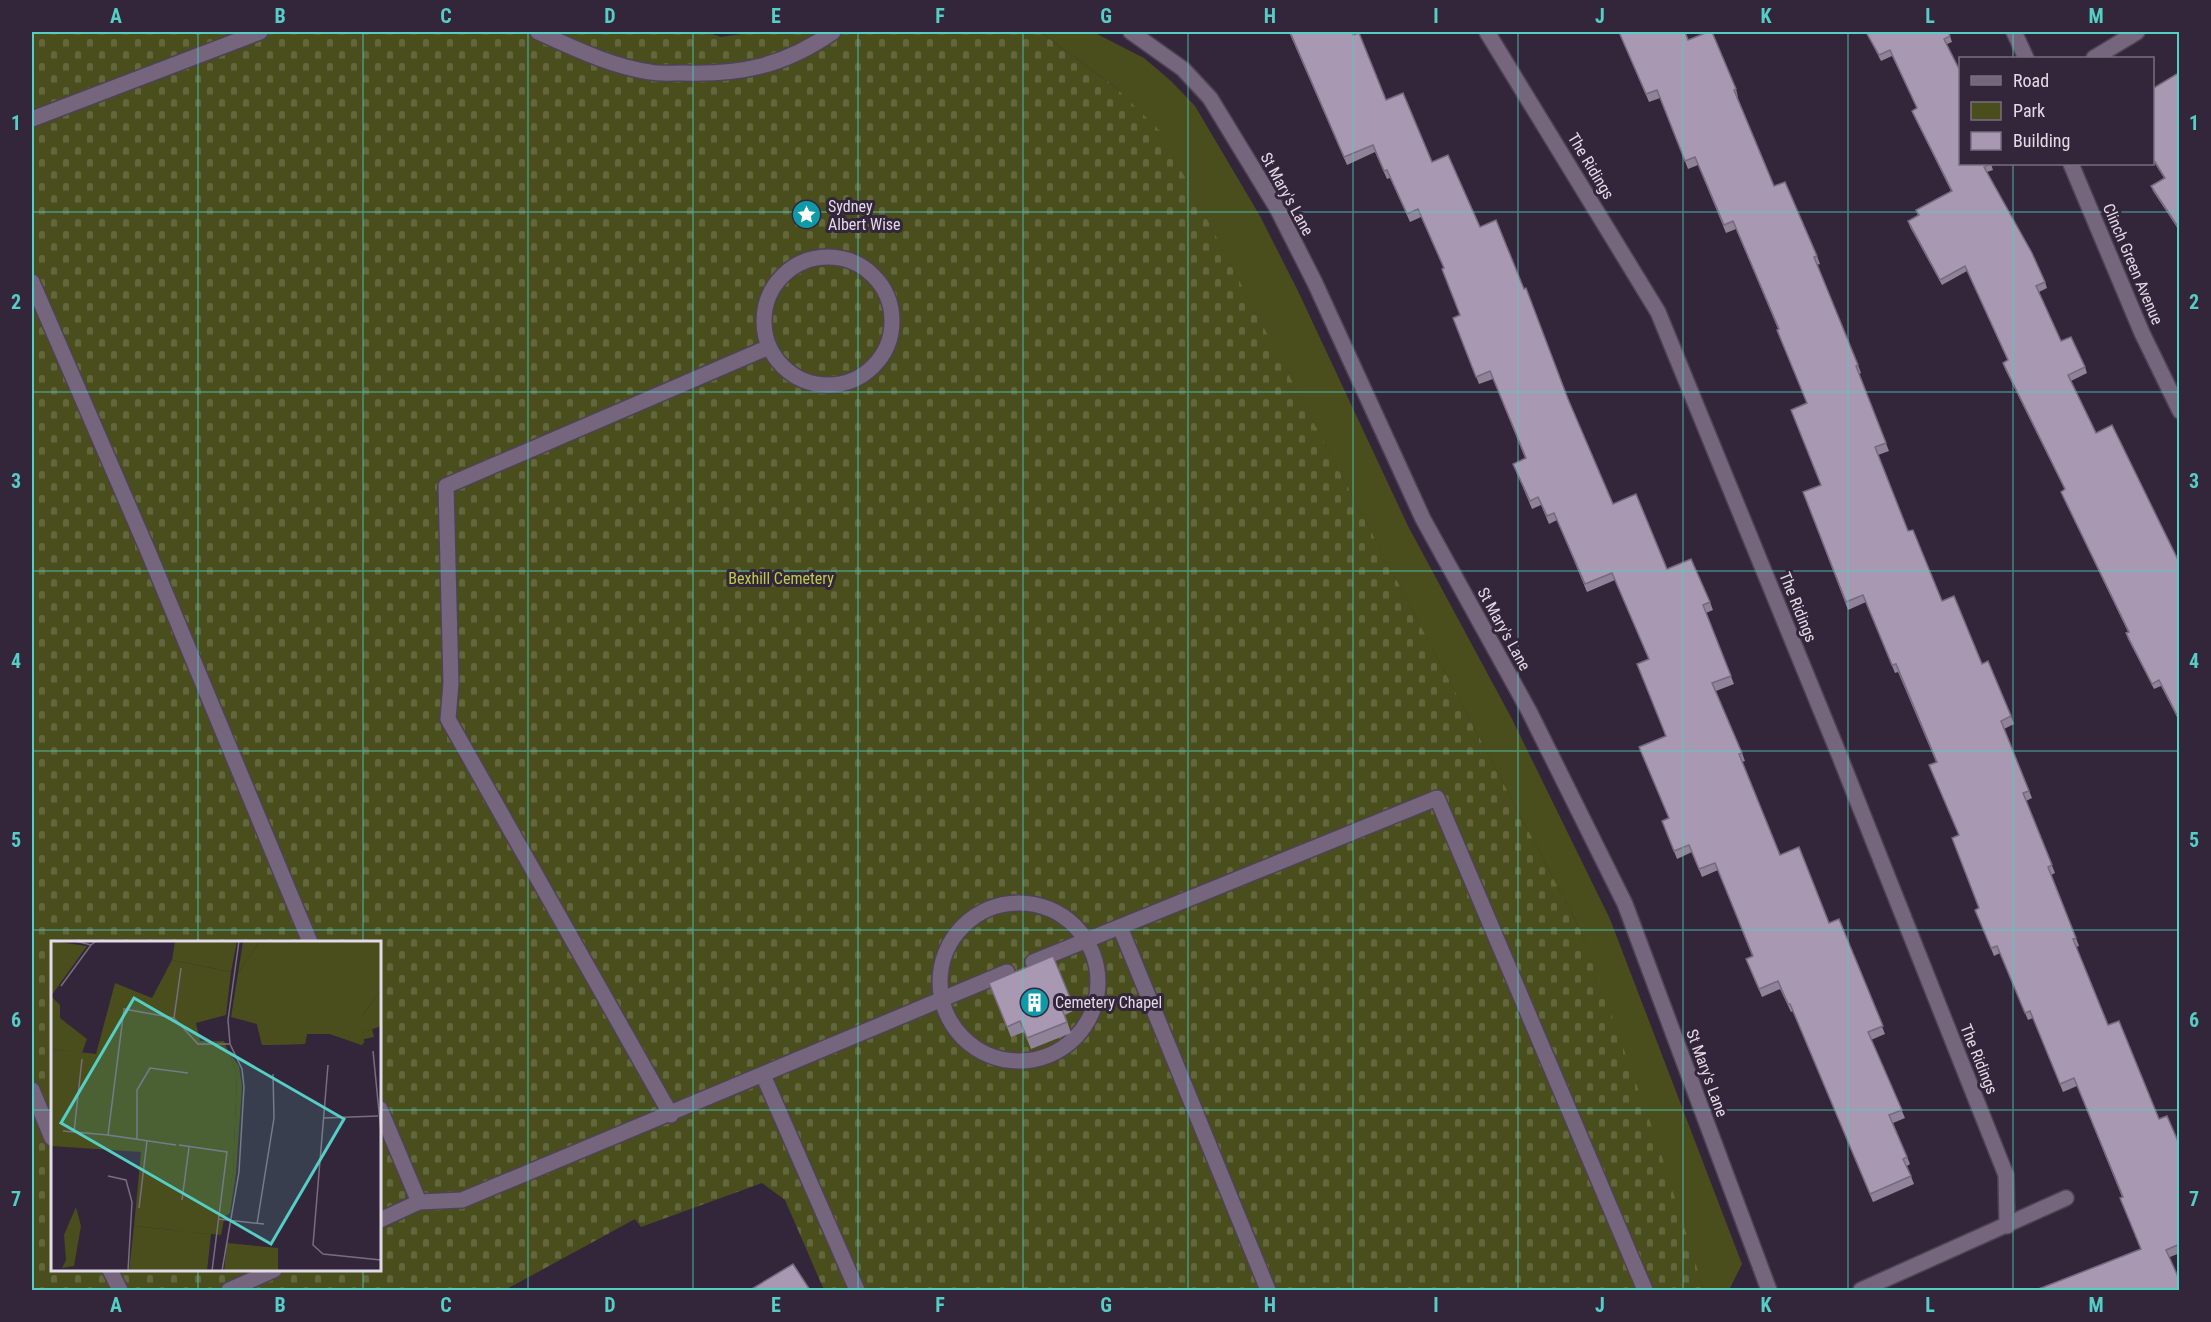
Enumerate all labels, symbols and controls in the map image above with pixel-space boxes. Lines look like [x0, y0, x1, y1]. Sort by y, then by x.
text: A [110, 4, 122, 28]
text: B [274, 4, 286, 28]
text: C [440, 4, 452, 28]
text: D [604, 4, 616, 28]
text: E [771, 4, 781, 28]
text: F [935, 4, 945, 28]
text: G [1100, 4, 1112, 28]
text: H [1264, 4, 1276, 28]
text: I [1433, 4, 1439, 28]
text: J [1595, 4, 1605, 28]
text: K [1760, 4, 1772, 28]
text: L [1925, 4, 1935, 28]
text: M [2088, 4, 2104, 28]
legend [1959, 57, 2154, 165]
text: Road [2013, 70, 2049, 91]
text: Park [2013, 100, 2045, 121]
text: 1 [11, 111, 21, 135]
text: 1 [2189, 111, 2199, 135]
street label: The Ridings [1564, 129, 1618, 203]
text: Building [2013, 130, 2070, 151]
street label: St Mary's Lane [1256, 149, 1318, 239]
place label: Sydney Albert Wise [828, 197, 901, 234]
place icon: Sydney Albert Wise [791, 199, 823, 231]
street label: Clinch Green Avenue [2099, 201, 2167, 327]
text: 2 [11, 290, 21, 314]
text: 2 [2189, 290, 2199, 314]
text: 3 [11, 469, 21, 493]
text: 3 [2189, 469, 2199, 493]
park label: Bexhill Cemetery [728, 569, 834, 588]
street label: The Ridings [1775, 569, 1821, 645]
street label: St Mary's Lane [1473, 584, 1535, 674]
text: 4 [11, 649, 21, 673]
text: 4 [2189, 649, 2199, 673]
text: 5 [11, 828, 21, 852]
text: 5 [2189, 828, 2199, 852]
inset map [51, 941, 381, 1271]
building icon: Cemetery Chapel [1018, 986, 1050, 1018]
place label: Cemetery Chapel [1055, 993, 1162, 1012]
text: 6 [11, 1008, 21, 1032]
text: 6 [2189, 1008, 2199, 1032]
street label: The Ridings [1956, 1021, 2002, 1097]
street label: St Mary's Lane [1682, 1027, 1732, 1119]
text: 7 [11, 1187, 21, 1211]
text: 7 [2189, 1187, 2199, 1211]
text: A [110, 1293, 122, 1317]
text: B [274, 1293, 286, 1317]
text: C [440, 1293, 452, 1317]
text: D [604, 1293, 616, 1317]
text: E [771, 1293, 781, 1317]
text: F [935, 1293, 945, 1317]
text: G [1100, 1293, 1112, 1317]
text: H [1264, 1293, 1276, 1317]
text: I [1433, 1293, 1439, 1317]
text: J [1595, 1293, 1605, 1317]
text: K [1760, 1293, 1772, 1317]
text: L [1925, 1293, 1935, 1317]
text: M [2088, 1293, 2104, 1317]

